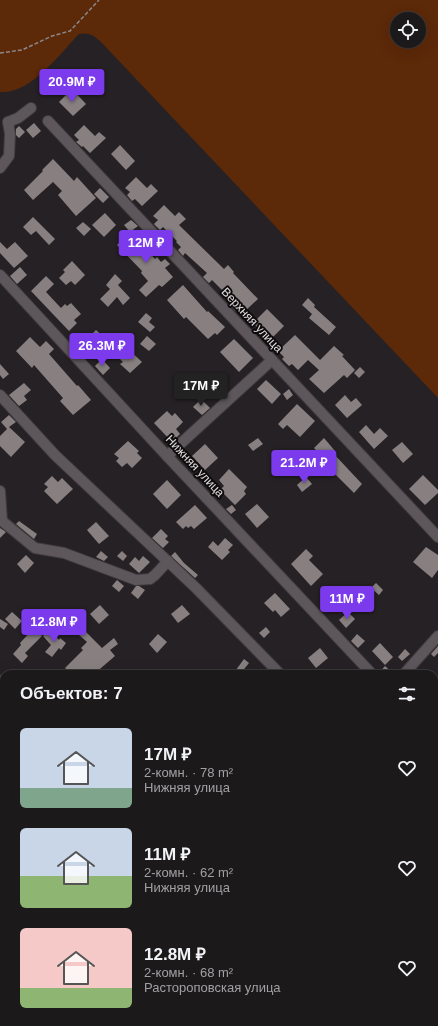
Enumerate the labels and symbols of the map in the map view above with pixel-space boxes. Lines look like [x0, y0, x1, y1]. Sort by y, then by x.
pin: 20.9M ₽ [35, 69, 109, 103]
pin: 12M ₽ [118, 230, 174, 264]
street label: Верхняя улица [219, 285, 286, 355]
pin: 26.3M ₽ [65, 333, 139, 367]
pin: 17M ₽ [173, 373, 229, 407]
street label: Нижняя улица [163, 432, 227, 500]
pin: 21.2M ₽ [267, 450, 341, 484]
pin: 11M ₽ [319, 586, 375, 620]
pin: 12.8M ₽ [17, 609, 91, 643]

